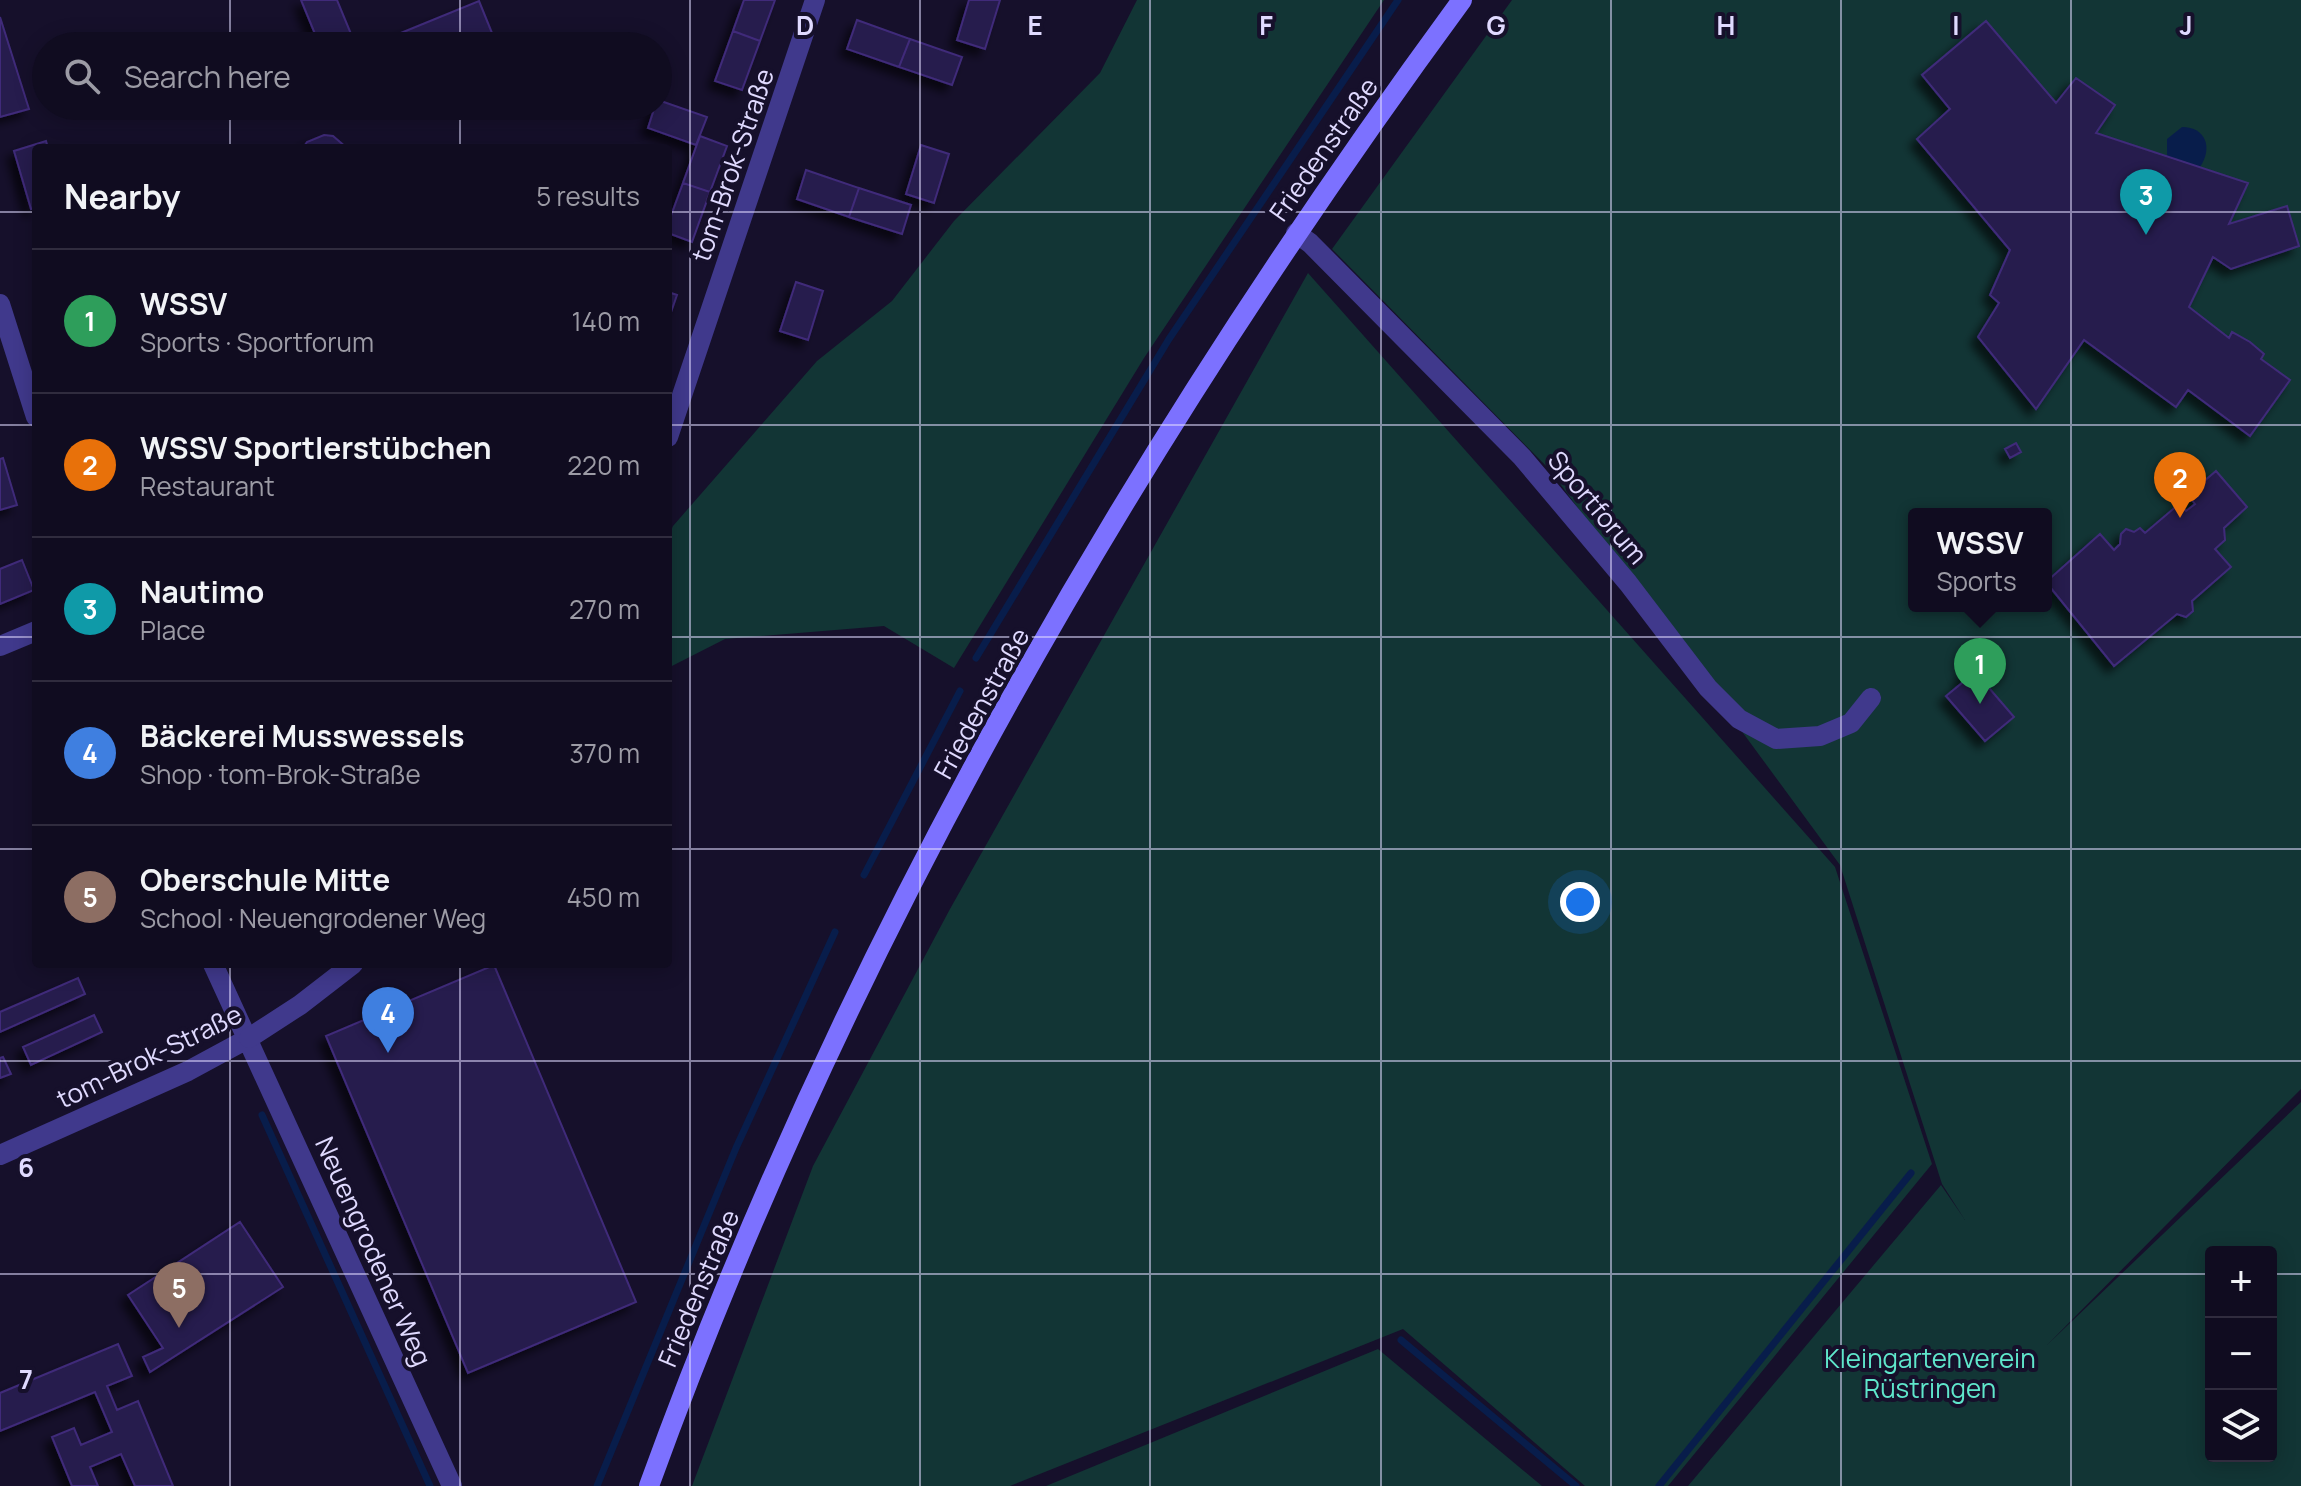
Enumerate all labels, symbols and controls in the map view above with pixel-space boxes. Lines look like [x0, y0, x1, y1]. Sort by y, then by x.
text: D [796, 7, 814, 43]
text: E [1027, 7, 1043, 43]
text: F [1259, 7, 1273, 43]
text: G [1486, 7, 1506, 43]
text: H [1717, 7, 1735, 43]
text: I [1952, 7, 1960, 43]
text: J [2179, 7, 2193, 43]
search box [32, 32, 672, 120]
icon: search [60, 54, 104, 98]
text: Search here [124, 56, 291, 97]
street label: tom-Brok-Straße [682, 64, 782, 266]
street label: Friedenstraße [1260, 70, 1386, 228]
pin: 3 [2120, 169, 2172, 235]
text: Nearby [64, 173, 180, 219]
text: 5 results [536, 178, 640, 214]
text: WSSV [140, 283, 227, 324]
text: 1 [84, 303, 96, 339]
text: 140 m [571, 303, 640, 339]
text: Sports · Sportforum [140, 324, 374, 360]
text: WSSV Sportlerstübchen [140, 427, 492, 468]
street label: Sportforum [1540, 443, 1656, 571]
text: 2 [82, 447, 98, 483]
text: 220 m [567, 447, 640, 483]
pin: 2 [2154, 452, 2206, 518]
text: Restaurant [140, 468, 275, 504]
popup [1908, 508, 2052, 612]
text: WSSV [1936, 522, 2024, 563]
text: Sports [1936, 563, 2017, 599]
text: Nautimo [140, 571, 264, 612]
text: 3 [82, 591, 98, 627]
text: 270 m [569, 591, 640, 627]
text: Place [140, 612, 205, 648]
street label: Friedenstraße [925, 621, 1037, 785]
pin: 1 [1954, 638, 2006, 704]
text: Bäckerei Musswessels [140, 715, 465, 756]
text: 4 [82, 735, 98, 771]
text: 370 m [569, 735, 640, 771]
text: Shop · tom-Brok-Straße [140, 756, 421, 792]
text: Oberschule Mitte [140, 859, 390, 900]
text: 5 [82, 879, 98, 915]
text: 450 m [567, 879, 640, 915]
your location [1560, 882, 1600, 922]
text: School · Neuengrodener Weg [140, 900, 486, 936]
pin: 4 [362, 987, 414, 1053]
street label: tom-Brok-Straße [50, 996, 248, 1116]
street label: Neuengrodener Weg [307, 1131, 441, 1371]
text: 6 [18, 1149, 34, 1185]
street label: Friedenstraße [649, 1204, 747, 1372]
map controls [2205, 1246, 2277, 1462]
button: + [2205, 1246, 2277, 1318]
pin: 5 [153, 1262, 205, 1328]
button: − [2205, 1318, 2277, 1390]
park label: Kleingartenverein Rüstringen [1824, 1340, 2036, 1406]
text: 7 [19, 1361, 33, 1397]
button: layers [2205, 1390, 2277, 1462]

